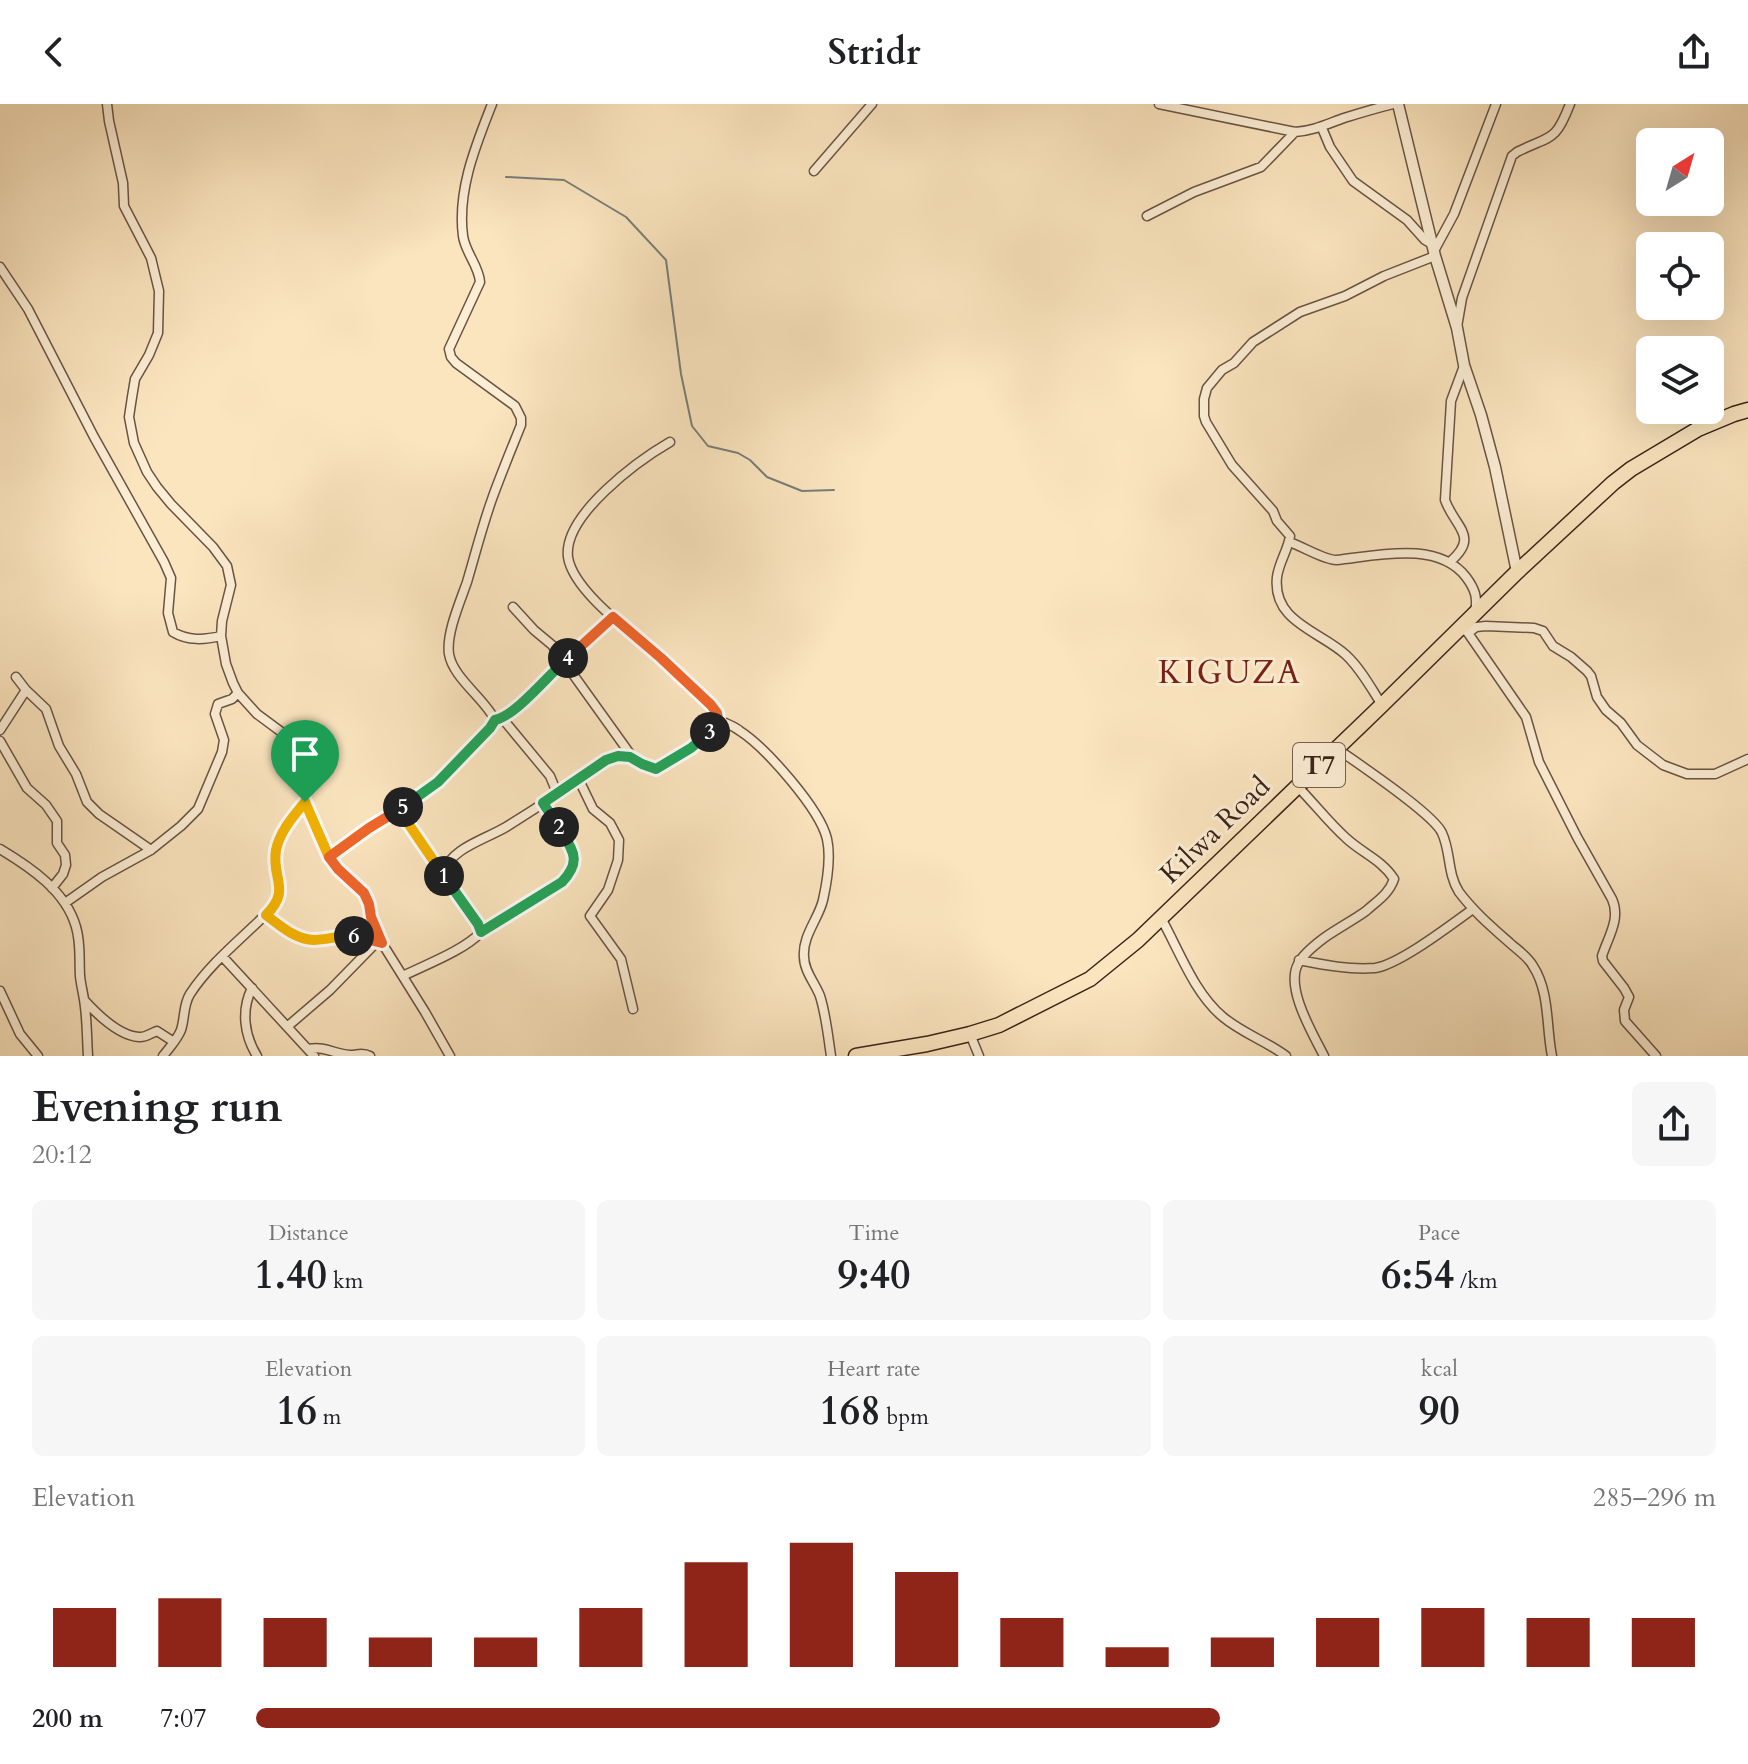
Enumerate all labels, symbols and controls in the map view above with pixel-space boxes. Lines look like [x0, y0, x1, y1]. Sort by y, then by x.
text: Stridr [828, 28, 920, 77]
icon: back [32, 30, 76, 74]
icon: share [1672, 30, 1716, 74]
north arrow [1636, 128, 1724, 216]
map controls [1636, 128, 1724, 424]
button: locate [1636, 232, 1724, 320]
button: layers [1636, 336, 1724, 424]
pin: 4 [548, 638, 588, 678]
text: 4 [562, 643, 574, 673]
district label: KIGUZA [1158, 651, 1302, 695]
pin: 3 [690, 712, 730, 752]
text: 3 [704, 717, 716, 747]
pin [271, 720, 339, 802]
icon: arrive [283, 732, 327, 776]
road number: T7 [1293, 743, 1345, 787]
street label: Kilwa Road [1152, 768, 1278, 892]
pin: 5 [383, 787, 423, 827]
text: 5 [397, 792, 409, 822]
pin: 2 [539, 807, 579, 847]
text: 2 [553, 812, 565, 842]
pin: 1 [424, 856, 464, 896]
text: 1 [438, 861, 450, 891]
pin: 6 [334, 916, 374, 956]
text: 6 [348, 921, 360, 951]
text: Evening run [32, 1077, 282, 1137]
button: share [1632, 1082, 1716, 1166]
text: 20:12 [32, 1137, 92, 1172]
text: Distance [268, 1218, 349, 1248]
text: Time [849, 1218, 899, 1248]
text: Pace [1418, 1218, 1461, 1248]
text: 1.40 [254, 1248, 327, 1303]
text: 9:40 [837, 1248, 911, 1303]
text: 6:54 [1381, 1248, 1454, 1303]
text: km [327, 1266, 363, 1296]
text: /km [1454, 1266, 1498, 1296]
text: Elevation [265, 1354, 352, 1384]
text: Heart rate [827, 1354, 921, 1384]
text: kcal [1421, 1354, 1458, 1384]
text: 16 [276, 1384, 317, 1439]
text: 168 [819, 1384, 881, 1439]
text: 90 [1419, 1384, 1460, 1439]
text: m [317, 1402, 341, 1432]
text: bpm [881, 1402, 929, 1432]
text: Elevation [32, 1480, 135, 1515]
text: 285–296 m [1593, 1480, 1716, 1515]
text: 200 m [32, 1701, 103, 1736]
text: 7:07 [160, 1701, 207, 1736]

